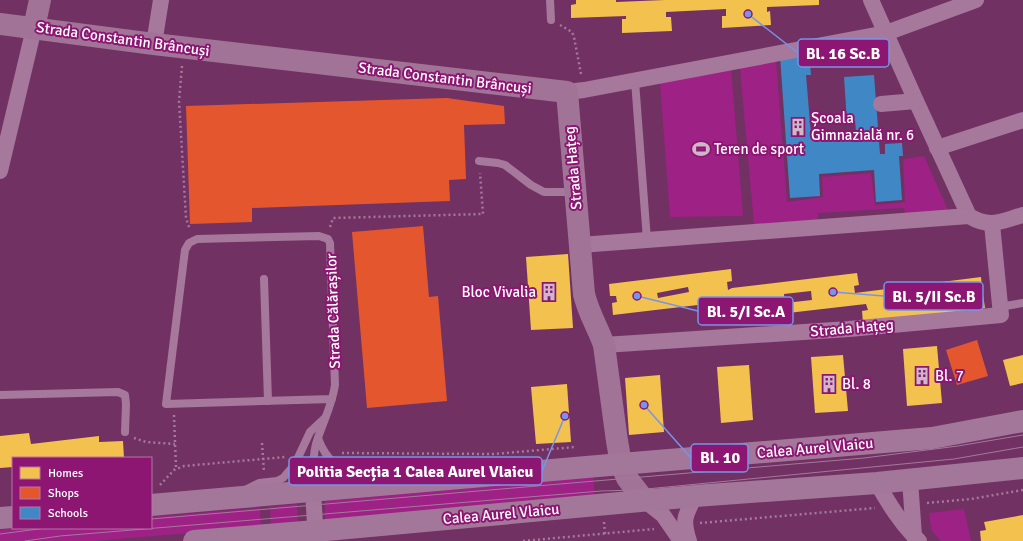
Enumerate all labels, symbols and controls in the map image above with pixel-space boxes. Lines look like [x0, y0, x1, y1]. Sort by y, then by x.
street label: Strada Constantin Brâncuși [35, 18, 211, 60]
callout: Bl. 16 Sc.B [798, 39, 889, 67]
text: Bl. 16 Sc.B [806, 44, 880, 64]
street label: Strada Constantin Brâncuși [357, 58, 533, 98]
place label: Școala Gimnazială nr. 6 [811, 109, 914, 144]
building icon: Școala Gimnazială nr. 6 [788, 117, 808, 137]
street label: Strada Hațeg [560, 125, 587, 210]
sports icon: Teren de sport [691, 139, 711, 159]
place label: Teren de sport [714, 140, 804, 158]
street label: Strada Călărașilor [322, 253, 344, 369]
building icon: Bloc Vivalia [539, 282, 559, 302]
callout: Bl. 5/II Sc.B [884, 282, 983, 310]
place label: Bloc Vivalia [462, 283, 536, 301]
text: Bl. 5/II Sc.B [892, 287, 976, 307]
callout: Bl. 5/I Sc.A [698, 297, 793, 325]
text: Bl. 5/I Sc.A [707, 302, 786, 322]
street label: Strada Hațeg [810, 315, 895, 342]
building icon: Bl. 7 [912, 366, 932, 386]
place label: Bl. 7 [935, 367, 964, 385]
building icon: Bl. 8 [819, 374, 839, 394]
place label: Bl. 8 [842, 375, 871, 393]
street label: Calea Aurel Vlaicu [756, 434, 874, 462]
callout: Bl. 10 [691, 444, 748, 472]
text: Bl. 10 [700, 448, 740, 468]
legend [12, 457, 152, 529]
callout: Politia Secția 1 Calea Aurel Vlaicu [289, 457, 542, 485]
text: Politia Secția 1 Calea Aurel Vlaicu [297, 462, 533, 482]
text: Homes [48, 466, 83, 481]
text: Shops [48, 486, 79, 501]
street label: Calea Aurel Vlaicu [442, 500, 560, 528]
text: Schools [48, 506, 88, 521]

